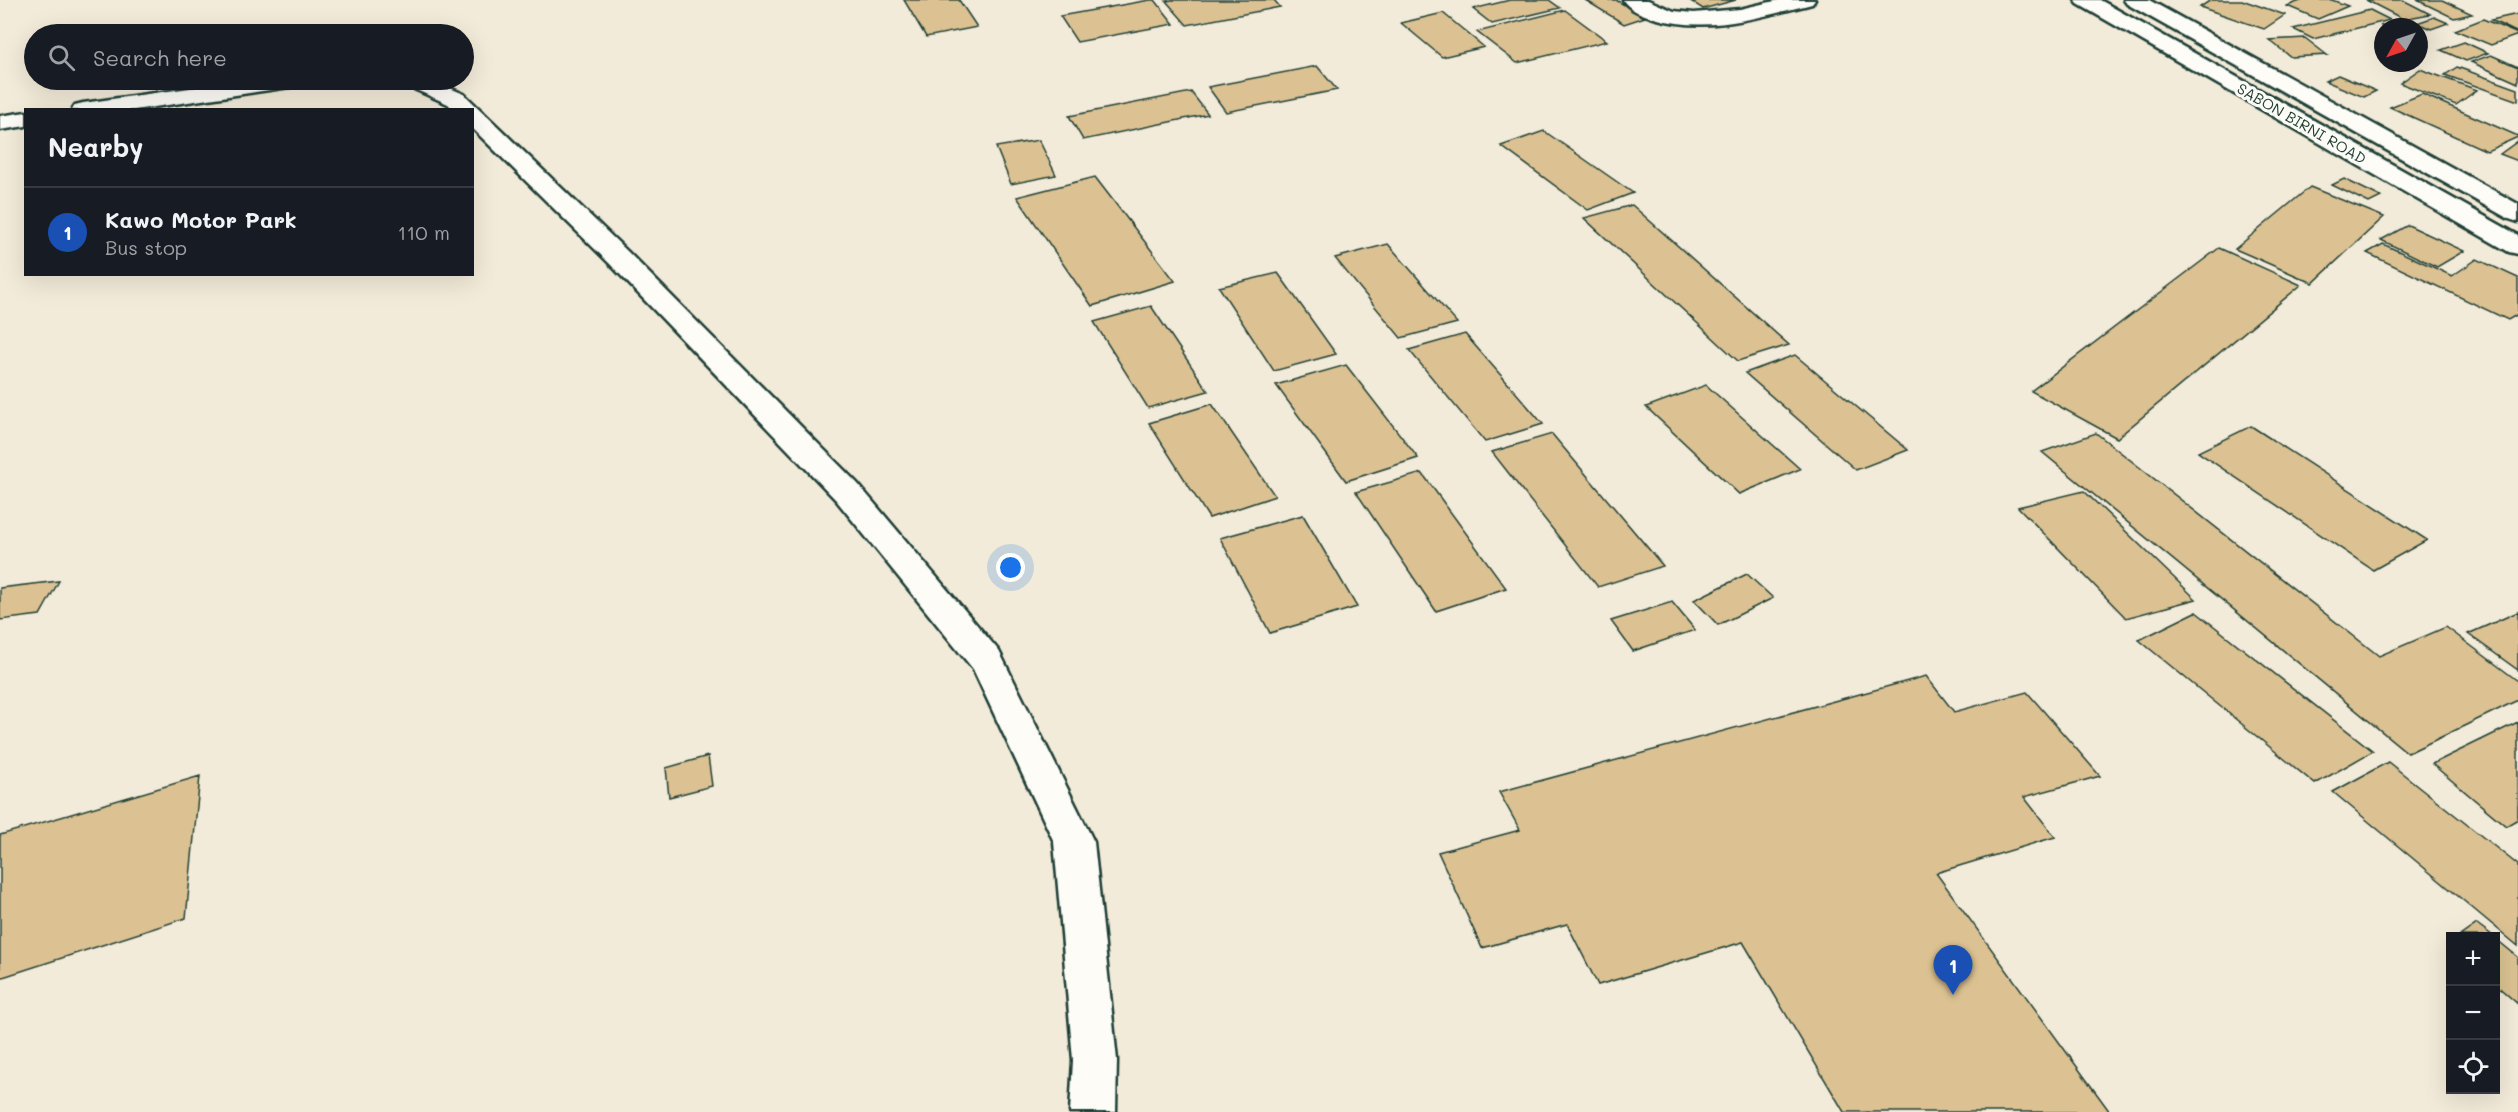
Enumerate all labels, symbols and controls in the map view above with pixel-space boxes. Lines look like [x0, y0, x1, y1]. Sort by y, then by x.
north arrow [2374, 18, 2428, 72]
search box [24, 24, 474, 90]
icon: search [45, 41, 78, 74]
text: Search here [93, 43, 227, 72]
street label: SABON BIRNI ROAD [2234, 78, 2370, 168]
text: Nearby [48, 130, 143, 164]
text: Kawo Motor Park [105, 205, 297, 234]
text: 1 [63, 219, 72, 245]
text: 110 m [397, 219, 450, 245]
text: Bus stop [105, 234, 187, 260]
your location [996, 553, 1025, 582]
map controls [2446, 932, 2500, 1094]
button: + [2446, 932, 2500, 986]
pin: 1 [1934, 946, 1972, 995]
button: − [2446, 986, 2500, 1040]
button: locate [2446, 1040, 2500, 1094]

